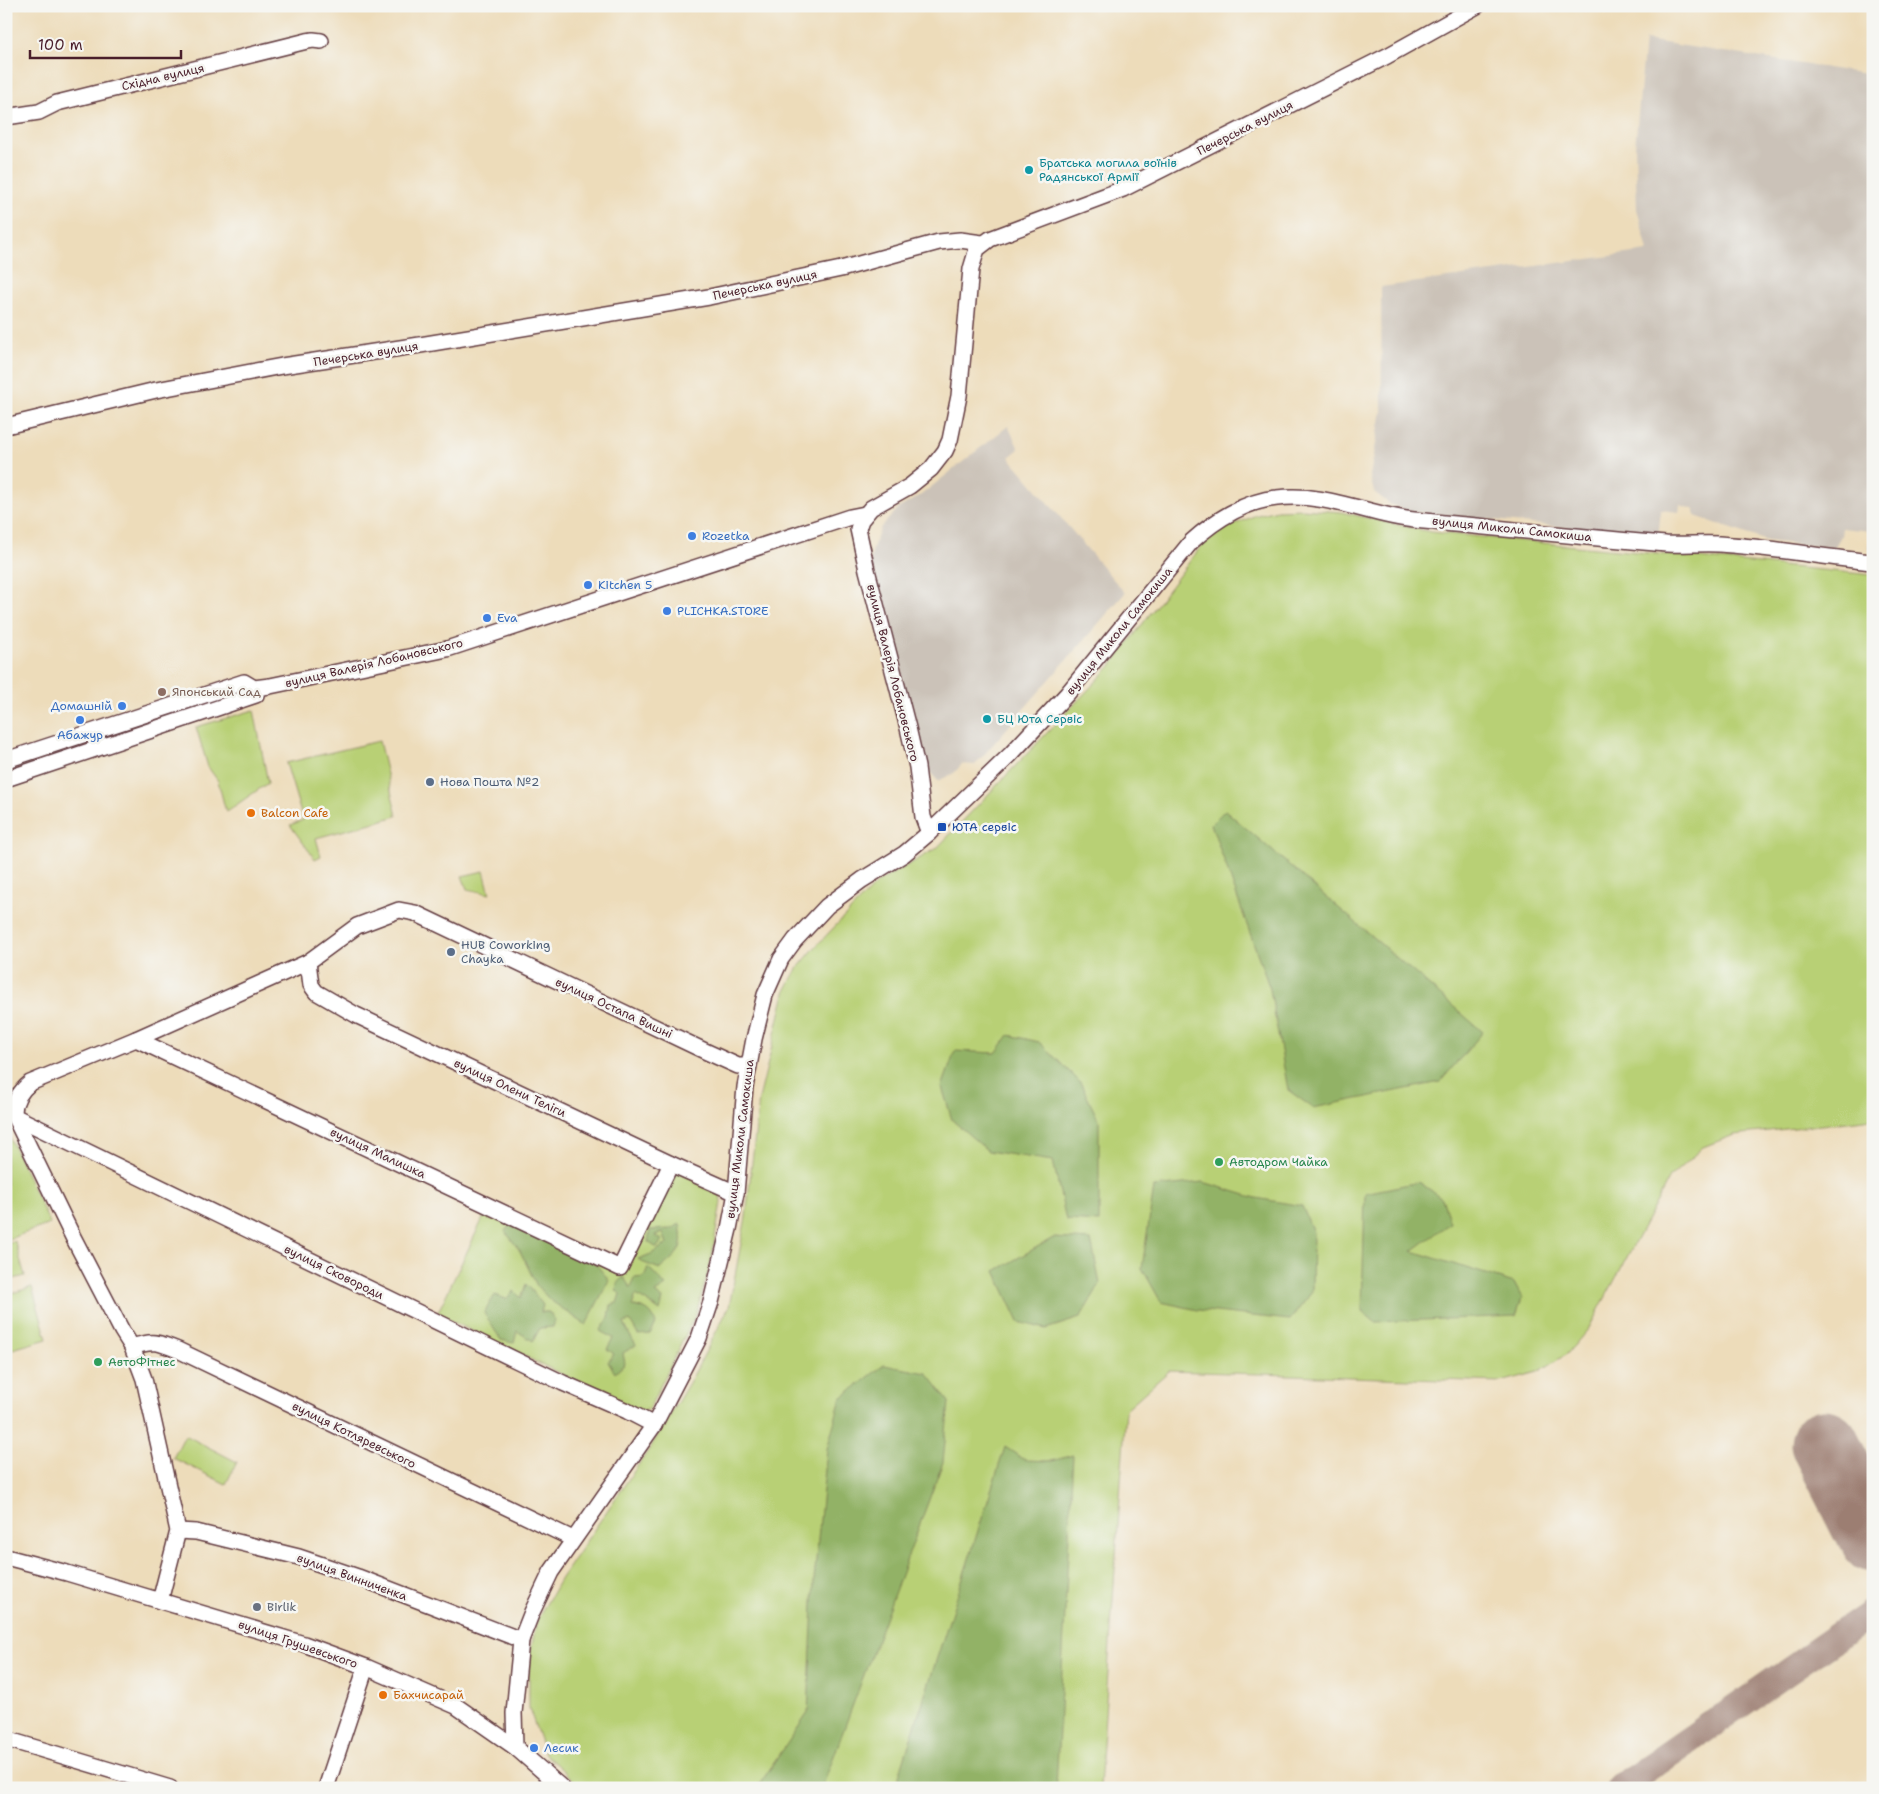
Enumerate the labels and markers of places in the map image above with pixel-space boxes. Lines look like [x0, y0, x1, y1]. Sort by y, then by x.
place label: Братська могила воїнів Радянської Армії [1039, 155, 1177, 185]
marker: Братська могила воїнів Радянської Армії [1023, 164, 1035, 176]
place label: Rozetka [702, 528, 750, 544]
marker: Rozetka [686, 530, 698, 542]
place label: Kitchen 5 [598, 577, 652, 593]
marker: Kitchen 5 [582, 579, 594, 591]
place label: PLICHKA.STORE [677, 603, 768, 619]
marker: PLICHKA.STORE [661, 605, 673, 617]
place label: Eva [497, 610, 518, 626]
marker: Eva [481, 612, 493, 624]
place label: Японський Сад [172, 684, 261, 700]
marker: Японський Сад [156, 686, 168, 698]
place label: Домашній [51, 698, 112, 714]
marker: Домашній [116, 700, 128, 712]
place label: БЦ Юта Сервіс [997, 711, 1082, 727]
marker: БЦ Юта Сервіс [981, 713, 993, 725]
marker: Абажур [74, 714, 86, 726]
place label: Абажур [57, 727, 103, 743]
place label: Нова Пошта №2 [440, 774, 539, 790]
marker: Нова Пошта №2 [424, 776, 436, 788]
place label: Balcon Cafe [261, 805, 329, 821]
marker: Balcon Cafe [245, 807, 257, 819]
place label: ЮТА сервіс [952, 819, 1017, 835]
marker: ЮТА сервіс [936, 821, 948, 833]
place label: HUB Coworking Chayka [461, 937, 550, 967]
marker: HUB Coworking Chayka [445, 946, 457, 958]
place label: Автодром Чайка [1229, 1154, 1328, 1170]
marker: Автодром Чайка [1213, 1156, 1225, 1168]
place label: АвтоФітнес [108, 1354, 176, 1370]
marker: АвтоФітнес [92, 1356, 104, 1368]
place label: Birlik [267, 1599, 296, 1615]
marker: Birlik [251, 1601, 263, 1613]
place label: Бахчисарай [393, 1687, 464, 1703]
marker: Бахчисарай [377, 1689, 389, 1701]
place label: Лесик [544, 1740, 579, 1756]
marker: Лесик [528, 1742, 540, 1754]

